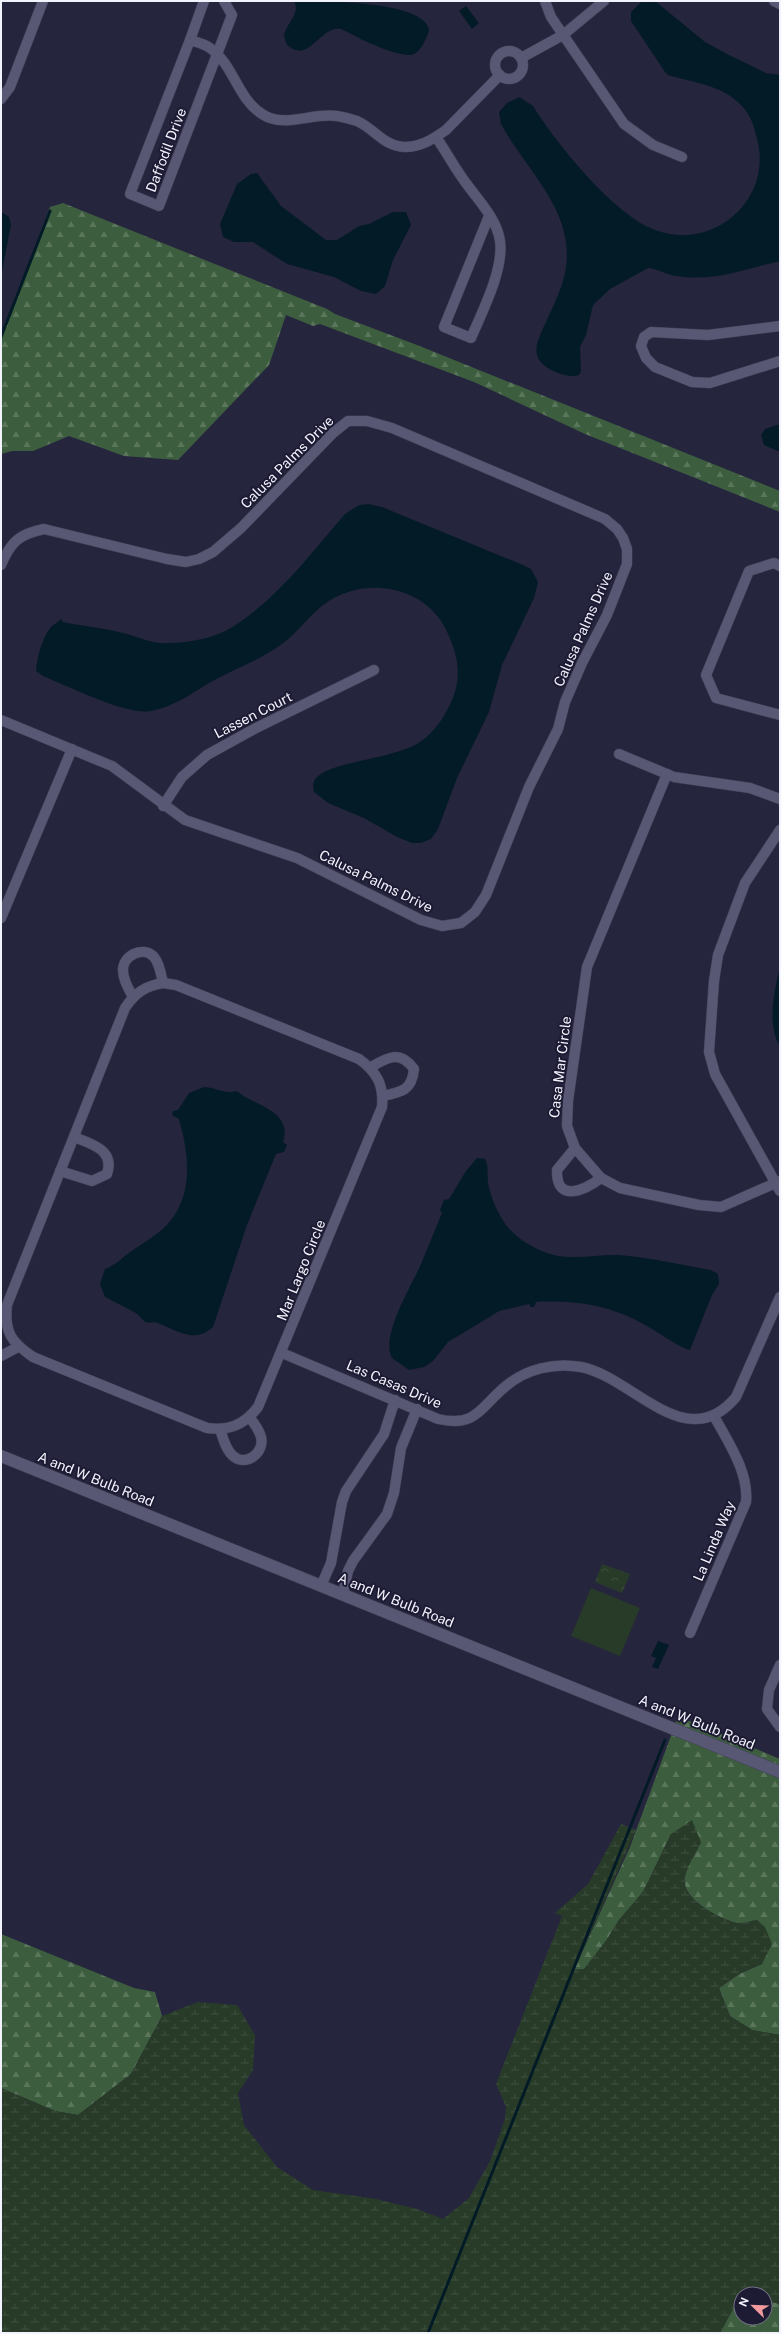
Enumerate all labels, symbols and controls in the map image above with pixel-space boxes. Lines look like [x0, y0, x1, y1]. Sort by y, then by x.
street label: Daffodil Drive [143, 106, 189, 194]
street label: Calusa Palms Drive [237, 412, 337, 512]
street label: Calusa Palms Drive [550, 569, 616, 689]
street label: Lassen Court [211, 688, 295, 742]
street label: Calusa Palms Drive [317, 847, 435, 915]
street label: Casa Mar Circle [546, 1015, 574, 1119]
street label: Mar Largo Circle [273, 1217, 329, 1323]
street label: Las Casas Drive [344, 1357, 444, 1411]
street label: A and W Bulb Road [36, 1448, 156, 1510]
street label: La Linda Way [690, 1498, 738, 1584]
street label: A and W Bulb Road [336, 1569, 456, 1631]
street label: A and W Bulb Road [637, 1691, 757, 1753]
north arrow [733, 2286, 773, 2326]
text: N [737, 2296, 751, 2308]

